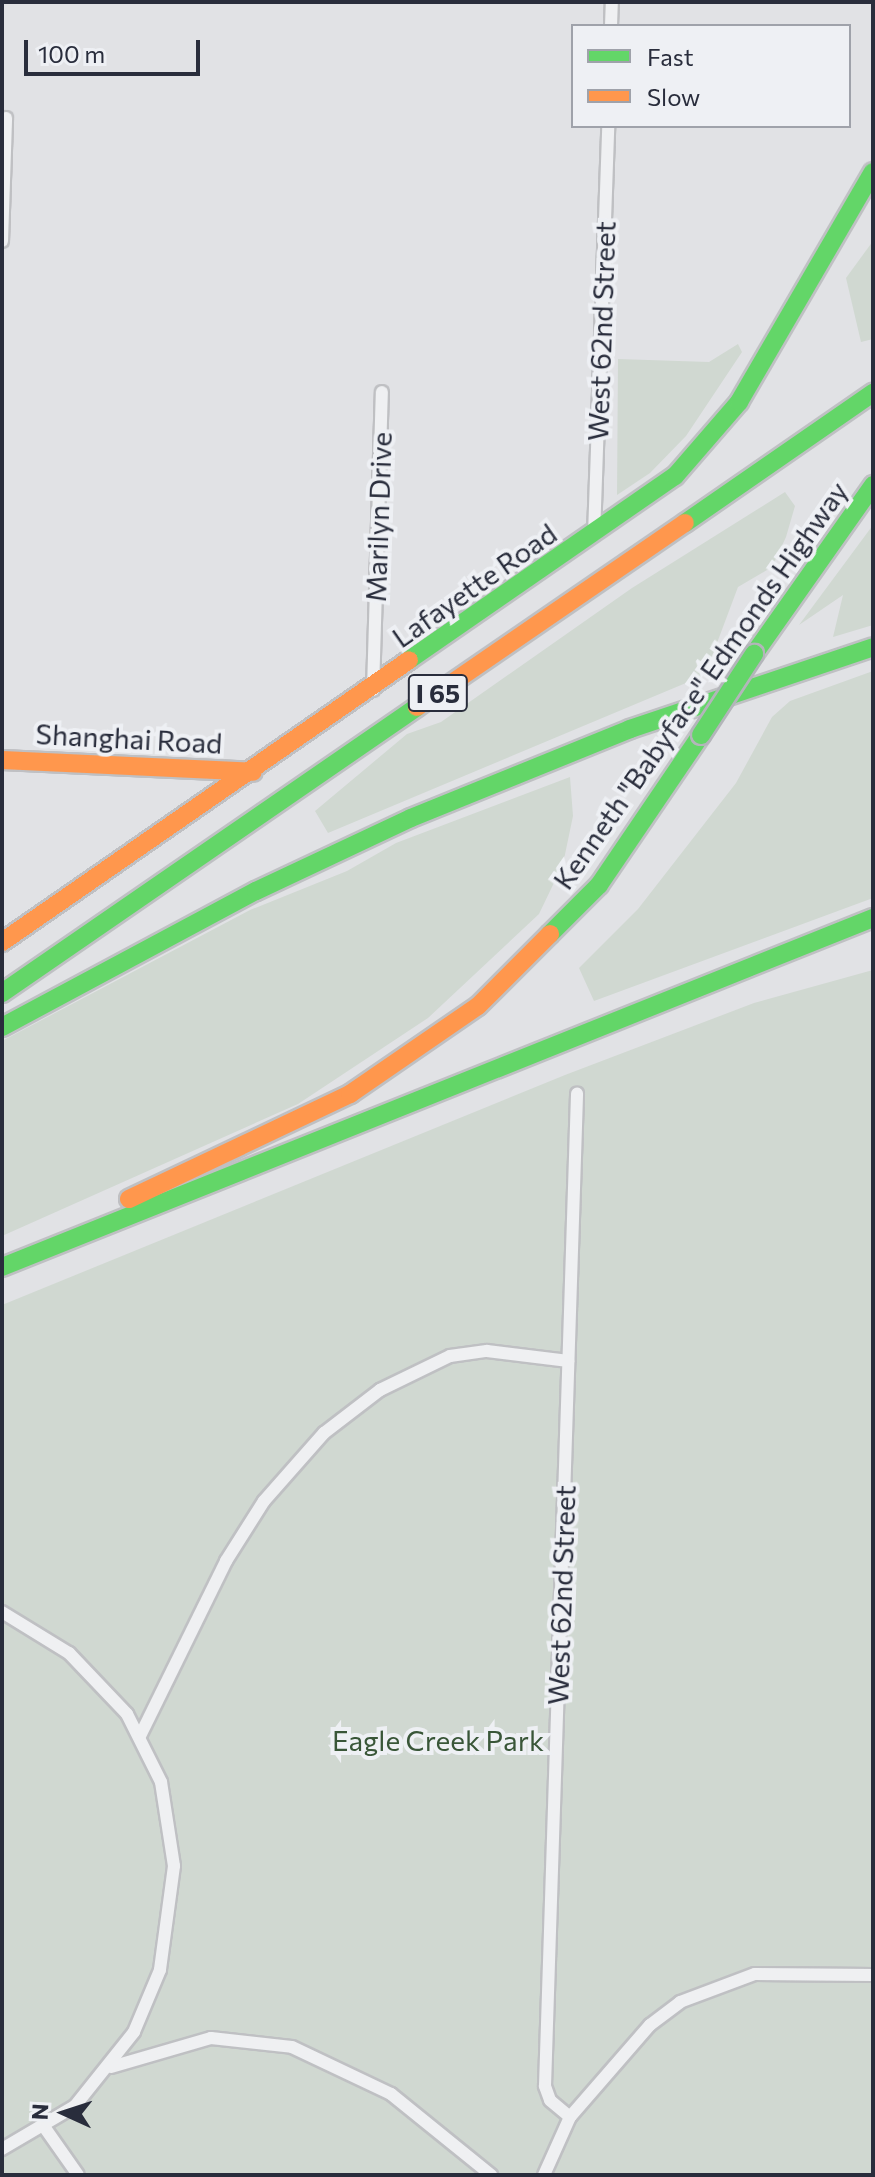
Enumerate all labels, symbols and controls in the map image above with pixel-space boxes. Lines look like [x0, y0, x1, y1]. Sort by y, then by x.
scale bar [28, 24, 204, 74]
legend [571, 24, 851, 128]
text: 100 m [38, 39, 105, 68]
text: Fast [647, 42, 694, 71]
text: Slow [647, 82, 700, 111]
street label: West 62nd Street [580, 220, 622, 442]
street label: Marilyn Drive [358, 431, 398, 603]
street label: Kenneth "Babyface" Edmonds Highway [546, 475, 854, 895]
street label: Lafayette Road [385, 516, 563, 654]
road number: I 65 [406, 671, 470, 715]
street label: Shanghai Road [35, 716, 223, 760]
street label: West 62nd Street [540, 1484, 582, 1706]
park label: Eagle Creek Park [332, 1723, 544, 1757]
north arrow [24, 2073, 104, 2153]
text: N [26, 2103, 53, 2121]

